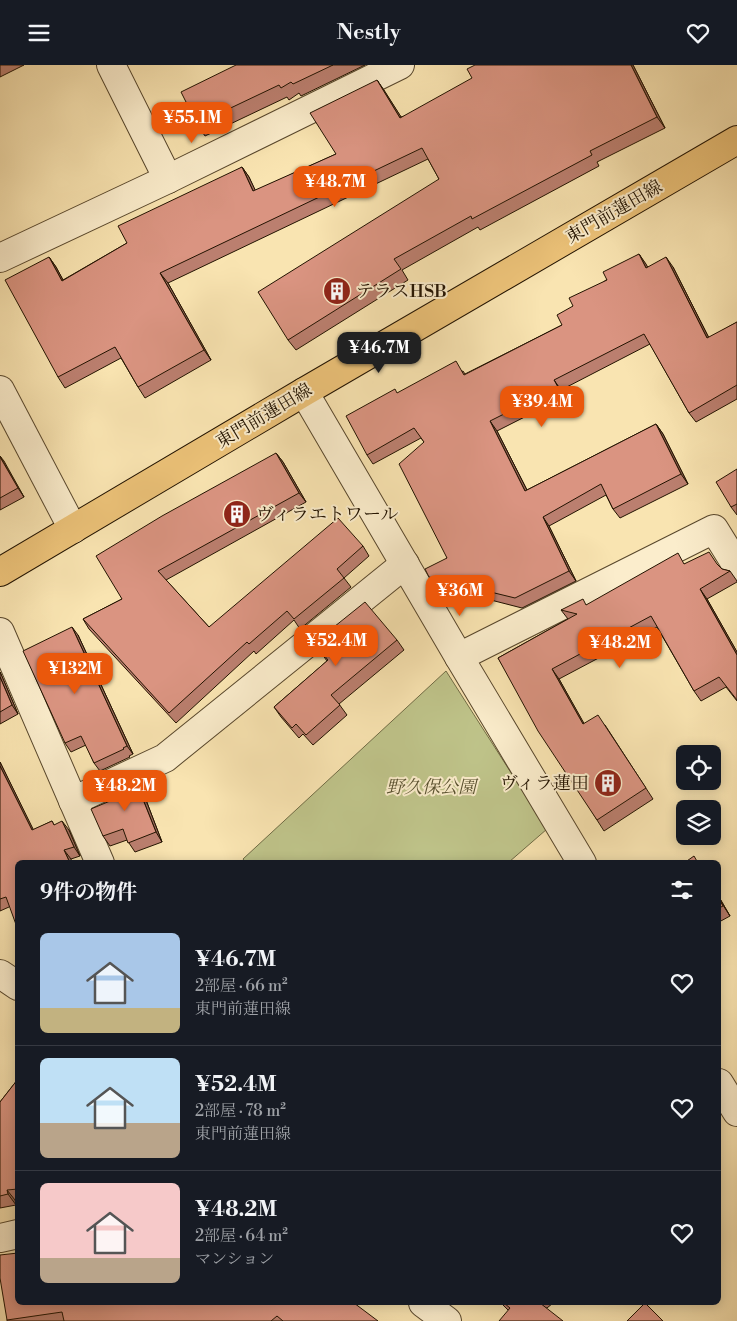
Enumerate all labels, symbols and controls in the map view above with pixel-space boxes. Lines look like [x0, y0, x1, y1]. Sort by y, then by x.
icon: menu [25, 19, 53, 47]
text: Nestly [336, 19, 401, 46]
icon: heart [684, 19, 712, 47]
pin: ¥55.1M [151, 101, 233, 144]
text: ¥55.1M [162, 108, 222, 128]
pin: ¥48.7M [294, 165, 376, 208]
text: ¥48.7M [304, 172, 366, 192]
street label: 東門前蓮田線 [561, 175, 667, 249]
building icon: テラスHSB [322, 276, 352, 306]
place label: テラスHSB [356, 280, 447, 303]
pin: ¥46.7M [338, 331, 420, 374]
text: ¥46.7M [348, 338, 410, 358]
street label: 東門前蓮田線 [212, 378, 316, 454]
pin: ¥39.4M [501, 385, 583, 428]
text: ¥39.4M [511, 392, 573, 412]
building icon: ヴィラエトワール [222, 499, 252, 529]
place label: ヴィラエトワール [256, 503, 399, 526]
pin: ¥36M [430, 575, 490, 617]
text: ¥36M [437, 581, 483, 601]
pin: ¥52.4M [295, 625, 377, 667]
pin: ¥48.2M [579, 627, 661, 669]
text: ¥52.4M [305, 631, 367, 651]
text: ¥48.2M [589, 633, 651, 653]
pin: ¥132M [40, 653, 110, 695]
text: ¥132M [48, 659, 102, 679]
map controls [676, 745, 721, 845]
button: locate [676, 745, 721, 790]
building icon: ヴィラ蓮田 [593, 768, 623, 798]
pin: ¥48.2M [84, 769, 166, 812]
place label: ヴィラ蓮田 [500, 772, 589, 795]
text: ¥48.2M [94, 776, 156, 796]
park label: 野久保公園 [386, 776, 479, 799]
button: layers [676, 800, 721, 845]
icon: filters [668, 876, 696, 904]
text: 9件の物件 [40, 880, 137, 906]
text: ¥46.7M [195, 947, 276, 973]
icon: home [80, 953, 140, 1013]
icon: heart [668, 969, 696, 997]
text: 2部屋 · 66 m² [195, 976, 288, 996]
text: 東門前蓮田線 [195, 999, 291, 1019]
text: ¥52.4M [195, 1072, 277, 1098]
icon: home [80, 1078, 140, 1138]
icon: heart [668, 1094, 696, 1122]
text: 2部屋 · 78 m² [195, 1101, 286, 1121]
text: 東門前蓮田線 [195, 1124, 291, 1144]
text: ¥48.2M [195, 1197, 277, 1223]
icon: home [80, 1203, 140, 1263]
icon: heart [668, 1219, 696, 1247]
text: 2部屋 · 64 m² [195, 1226, 288, 1246]
text: マンション [195, 1249, 274, 1269]

